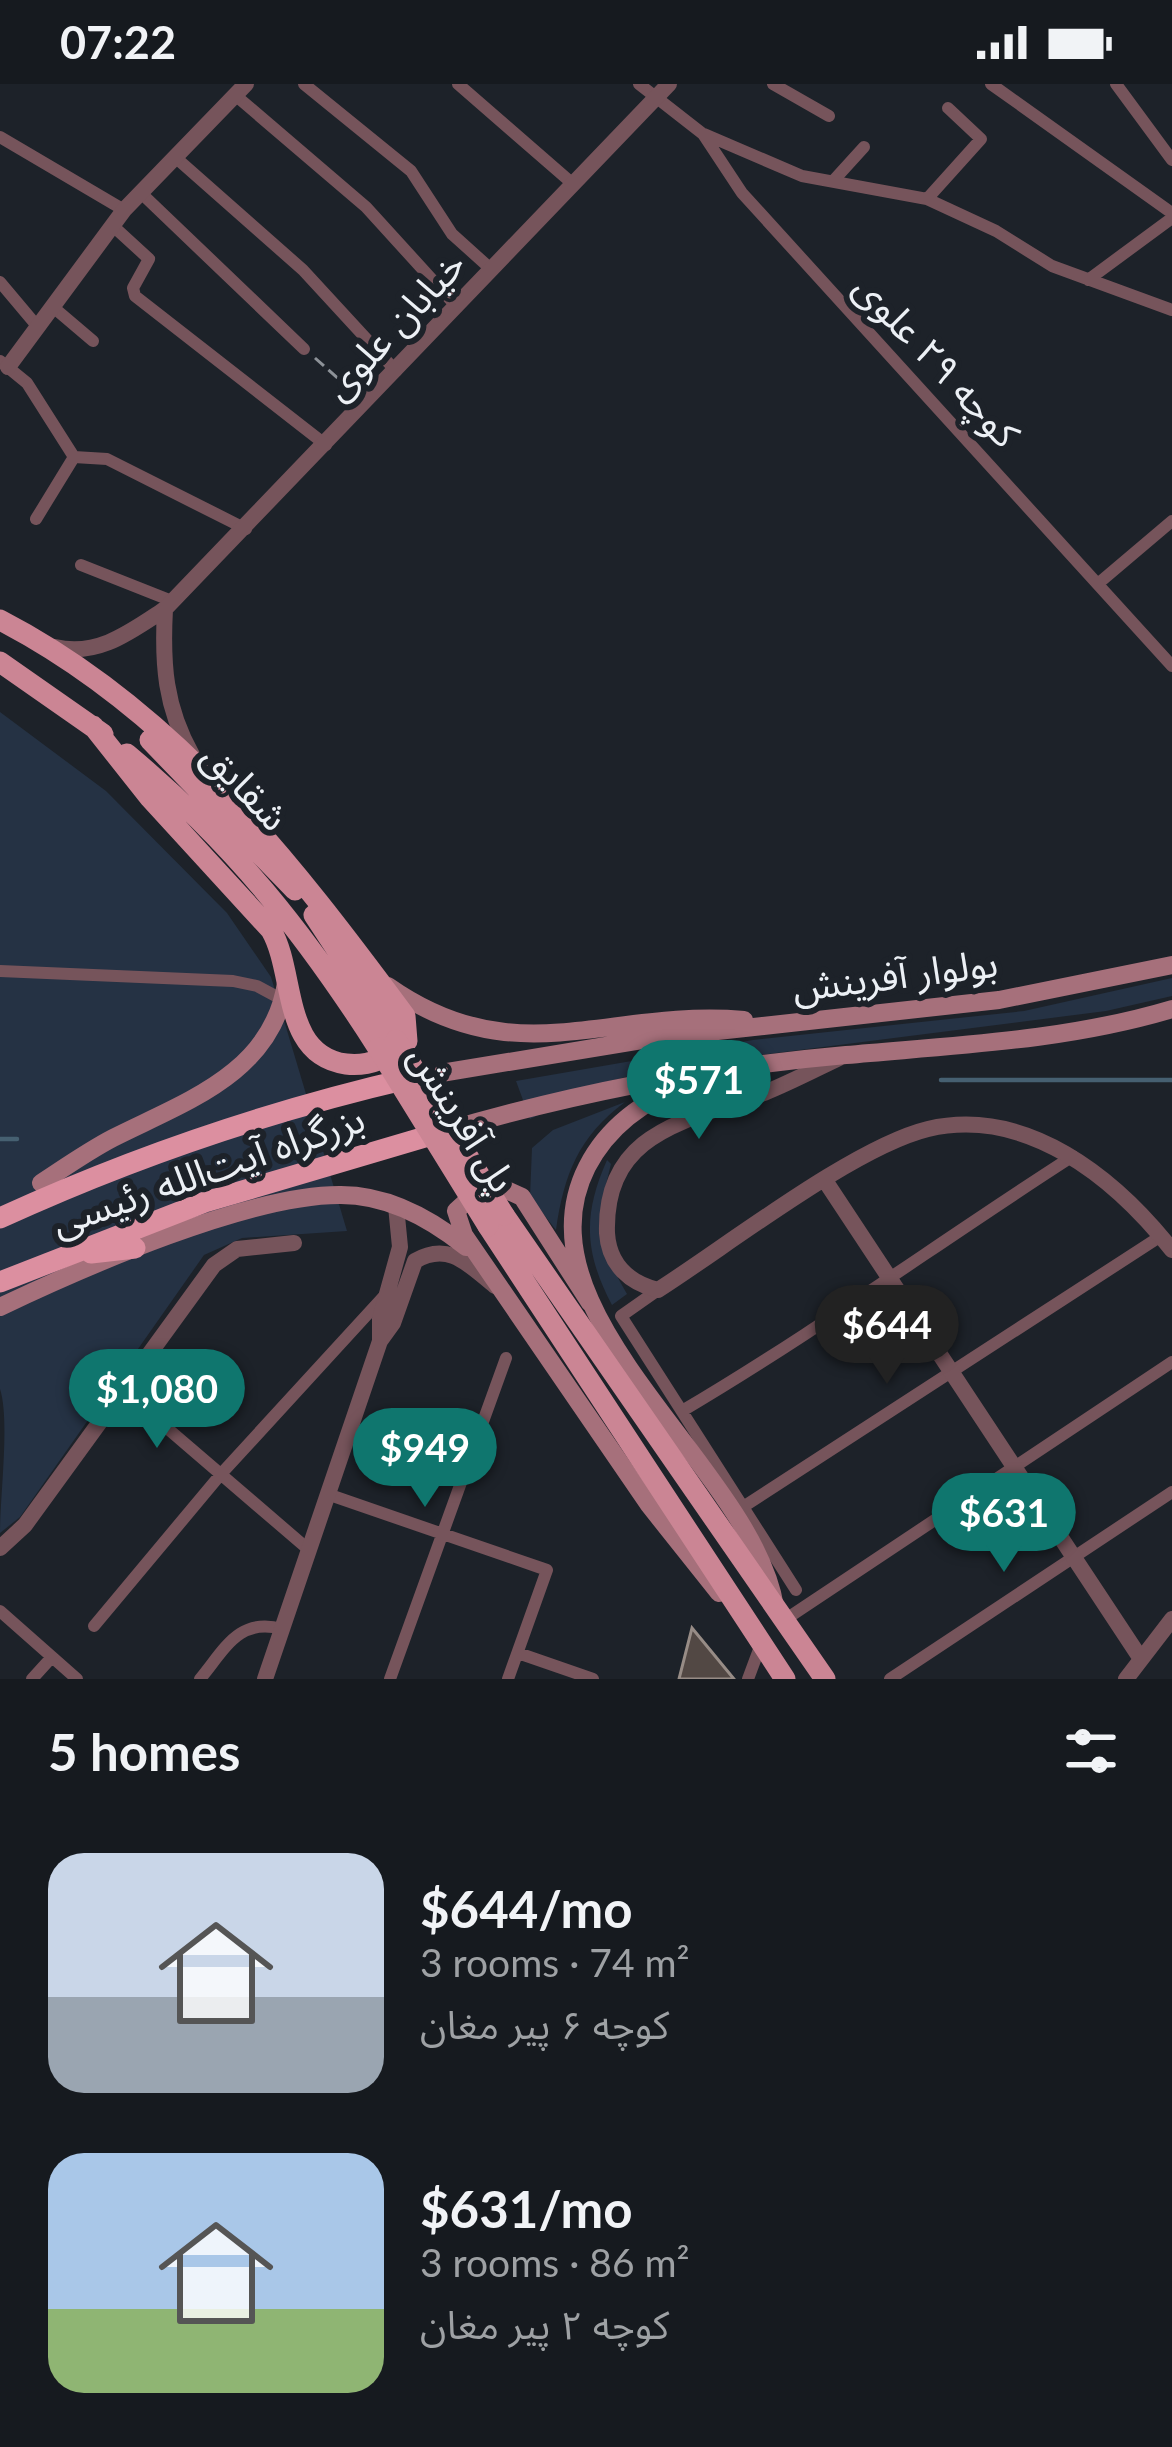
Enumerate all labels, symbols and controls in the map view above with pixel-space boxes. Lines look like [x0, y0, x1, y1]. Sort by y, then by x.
text: 07:22 [60, 15, 176, 69]
street label: خیابان علوی [313, 240, 475, 409]
street label: کوچه ۲۹ علوی [843, 263, 1030, 459]
street label: شقایق [192, 731, 299, 841]
street label: بولوار آفرینش [790, 939, 1000, 1010]
street label: پل آفرینش [397, 1035, 527, 1202]
pin: $571 [628, 1040, 770, 1142]
text: $571 [654, 1056, 744, 1102]
street label: بزرگراه آیت‌الله رئیسی [45, 1094, 370, 1245]
pin: $644 [816, 1285, 958, 1387]
text: $644 [842, 1301, 932, 1347]
pin: $1,080 [59, 1349, 255, 1451]
text: $1,080 [96, 1365, 218, 1411]
pin: $949 [354, 1408, 496, 1510]
text: $949 [380, 1424, 470, 1470]
pin: $631 [933, 1473, 1075, 1575]
text: $631 [959, 1489, 1049, 1535]
icon: filters [1058, 1718, 1124, 1784]
text: 5 homes [48, 1721, 240, 1782]
text: $644/mo [420, 1878, 633, 1939]
icon: home [144, 1901, 288, 2045]
text: 3 rooms · 74 m² [420, 1939, 690, 1985]
text: کوچه ۶ پیر مغان [420, 2001, 669, 2047]
text: $631/mo [420, 2178, 633, 2239]
icon: home [144, 2201, 288, 2345]
text: 3 rooms · 86 m² [420, 2239, 690, 2285]
text: کوچه ۲ پیر مغان [420, 2301, 669, 2347]

